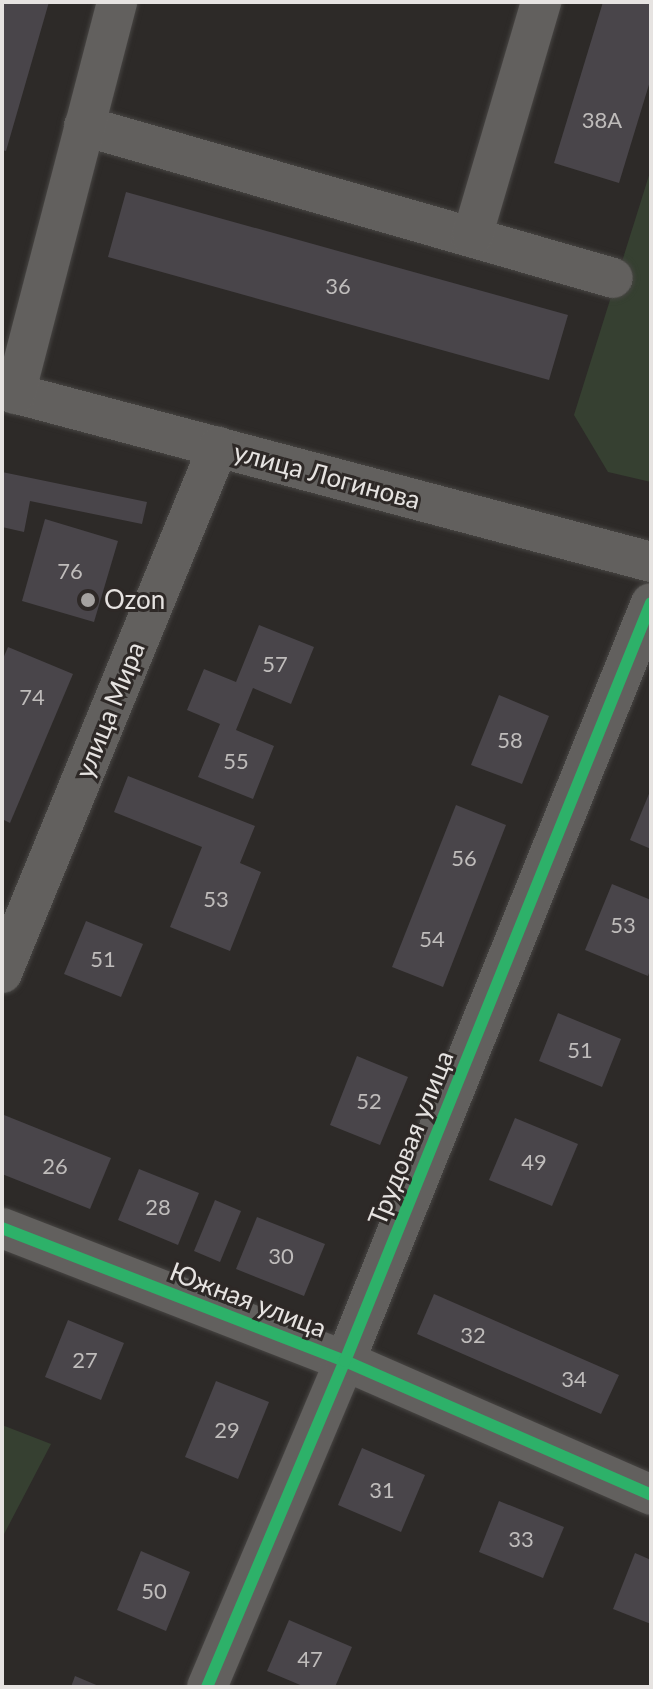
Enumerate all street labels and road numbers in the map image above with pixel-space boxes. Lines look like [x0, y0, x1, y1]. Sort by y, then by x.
street label: улица Логинова [230, 436, 424, 516]
street label: улица Мира [69, 637, 151, 783]
street label: Трудовая улица [362, 1046, 460, 1230]
street label: Южная улица [165, 1256, 331, 1344]

